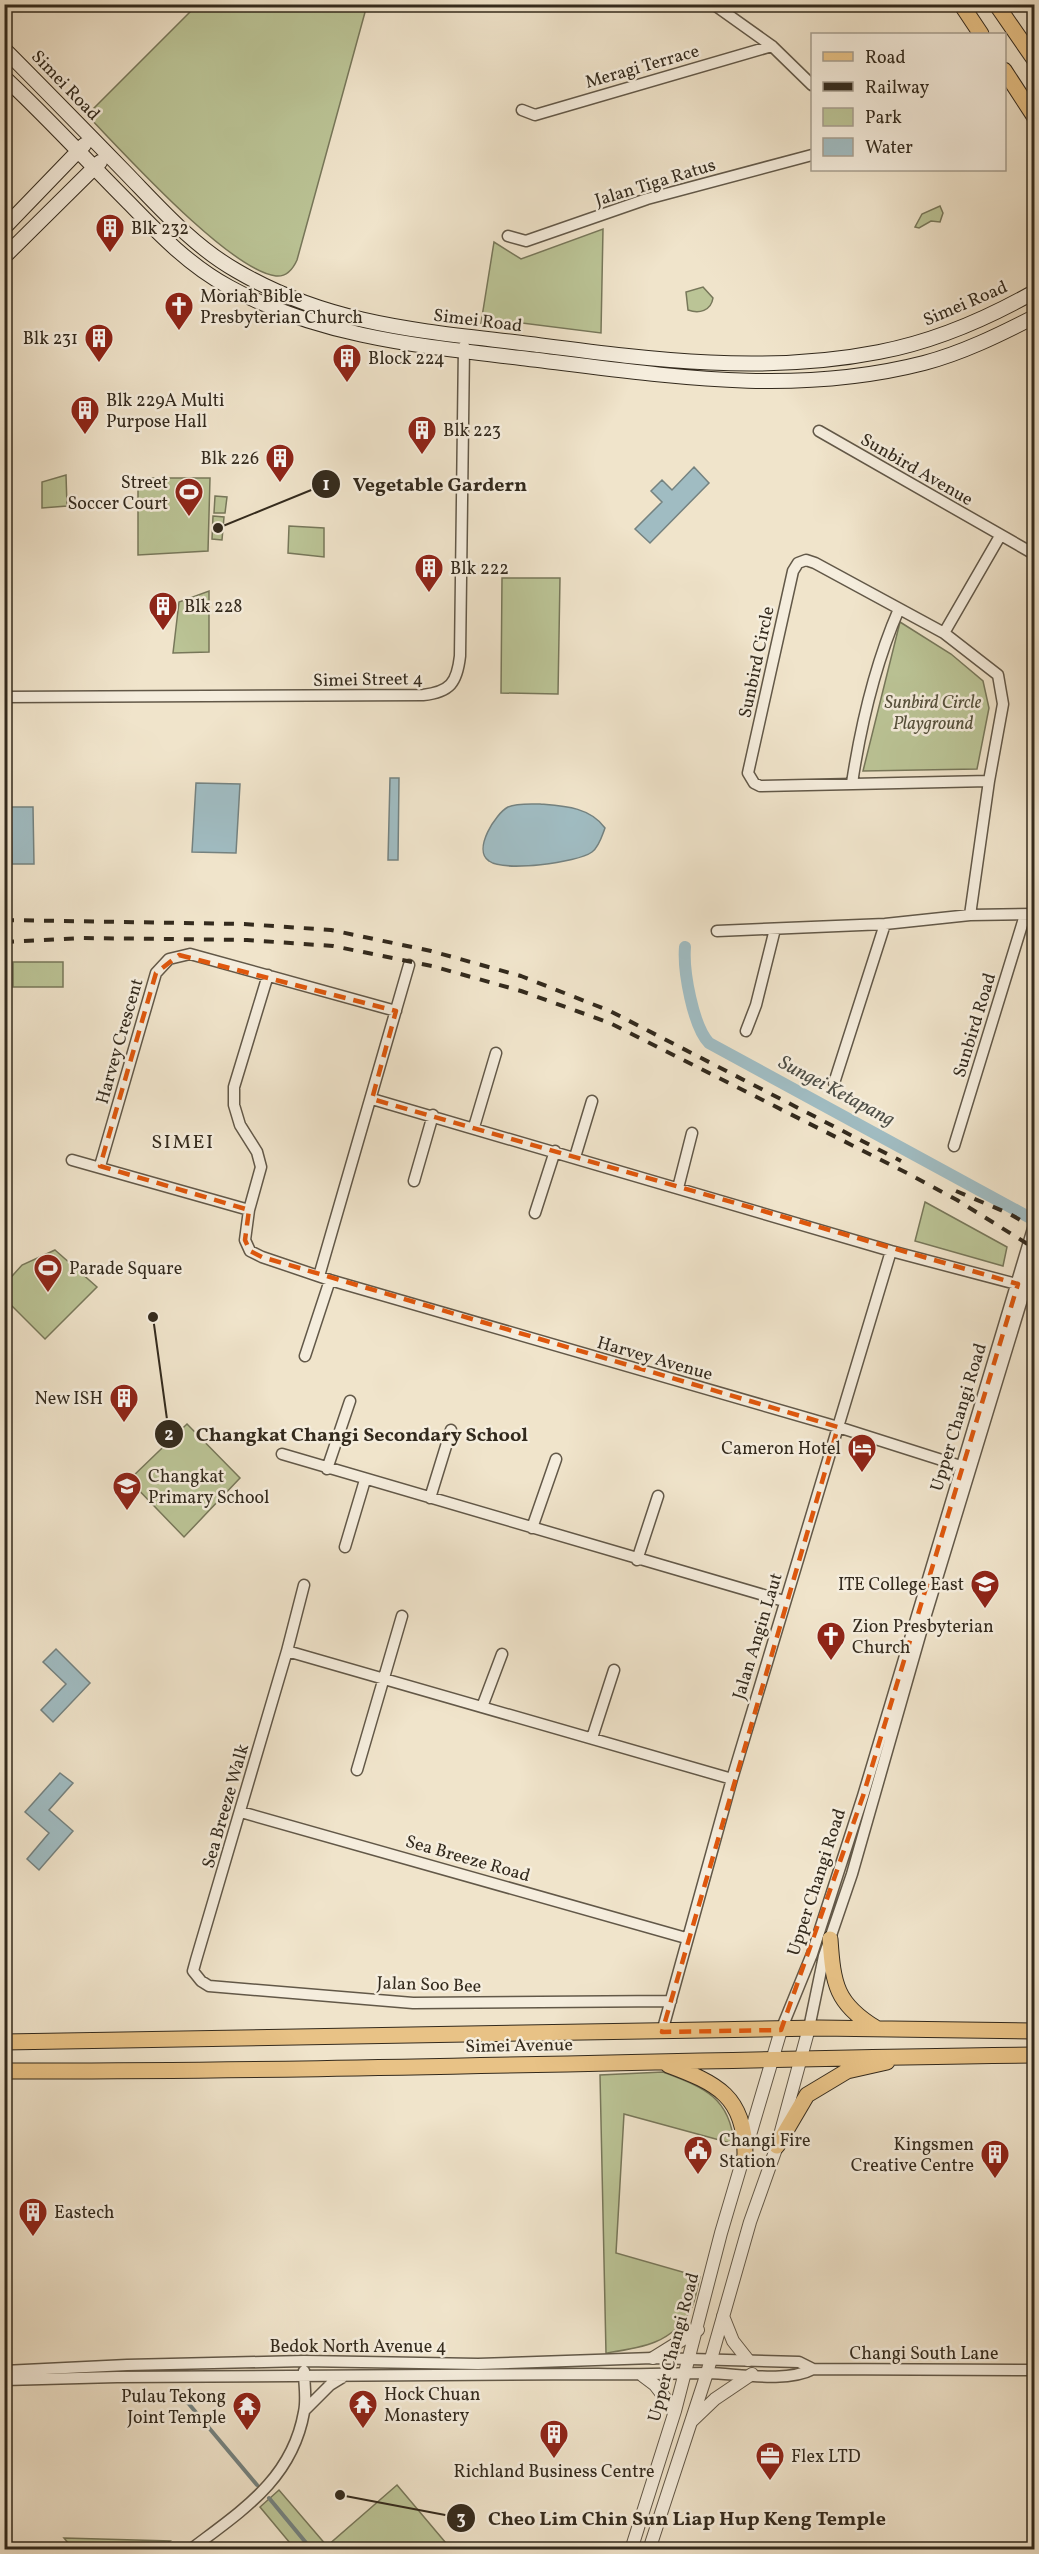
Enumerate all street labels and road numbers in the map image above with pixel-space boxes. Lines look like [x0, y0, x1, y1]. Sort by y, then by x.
street label: Meragi Terrace [582, 39, 702, 96]
street label: Simei Road [25, 45, 105, 127]
street label: Jalan Tiga Ratus [592, 153, 719, 214]
street label: Simei Road [920, 275, 1012, 333]
street label: Simei Road [432, 304, 524, 339]
street label: Sunbird Avenue [855, 428, 977, 513]
street label: Sunbird Circle [733, 604, 782, 720]
street label: Simei Street 4 [313, 667, 423, 694]
street label: Sunbird Road [948, 970, 1003, 1081]
street label: Harvey Crescent [91, 976, 150, 1107]
street label: Harvey Avenue [594, 1331, 715, 1388]
street label: Upper Changi Road [925, 1340, 994, 1494]
street label: Jalan Angin Laut [727, 1570, 790, 1703]
street label: Sea Breeze Walk [197, 1741, 256, 1872]
street label: Upper Changi Road [782, 1806, 853, 1959]
street label: Sea Breeze Road [402, 1830, 533, 1889]
street label: Jalan Soo Bee [376, 1971, 482, 2000]
street label: Simei Avenue [465, 2033, 573, 2060]
street label: Upper Changi Road [643, 2270, 706, 2425]
street label: Bedok North Avenue 4 [269, 2335, 447, 2360]
street label: Changi South Lane [849, 2342, 999, 2367]

